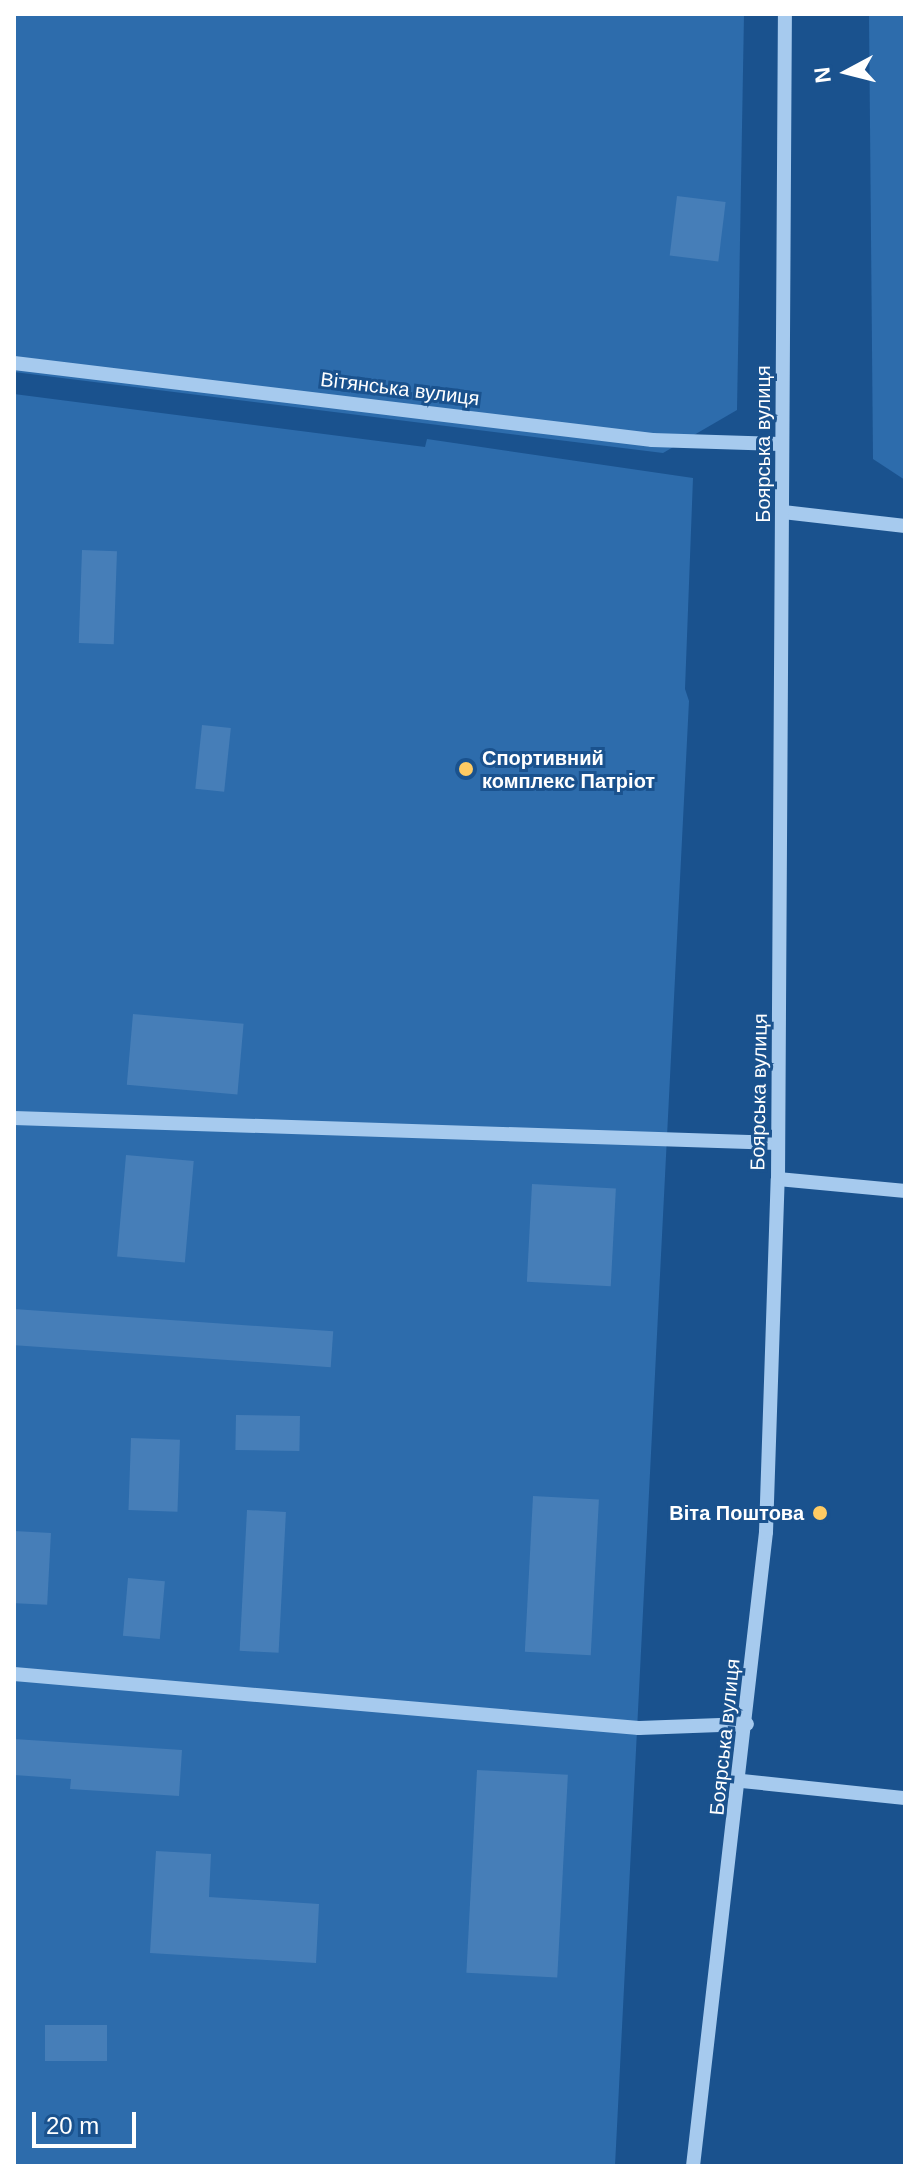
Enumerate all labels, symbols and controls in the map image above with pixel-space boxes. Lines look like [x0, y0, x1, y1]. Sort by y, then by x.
north arrow [807, 32, 887, 112]
text: N [809, 66, 836, 84]
street label: Боярська вулиця [751, 365, 775, 523]
street label: Вітянська вулиця [319, 367, 481, 411]
place label: Спортивний комплекс Патріот [482, 746, 655, 793]
marker: Спортивний комплекс Патріот [457, 760, 475, 778]
street label: Боярська вулиця [746, 1013, 772, 1171]
place label: Віта Поштова [669, 1501, 804, 1525]
marker: Віта Поштова [811, 1504, 829, 1522]
street label: Боярська вулиця [705, 1657, 745, 1817]
scale bar [36, 2096, 140, 2146]
text: 20 m [46, 2112, 99, 2139]

